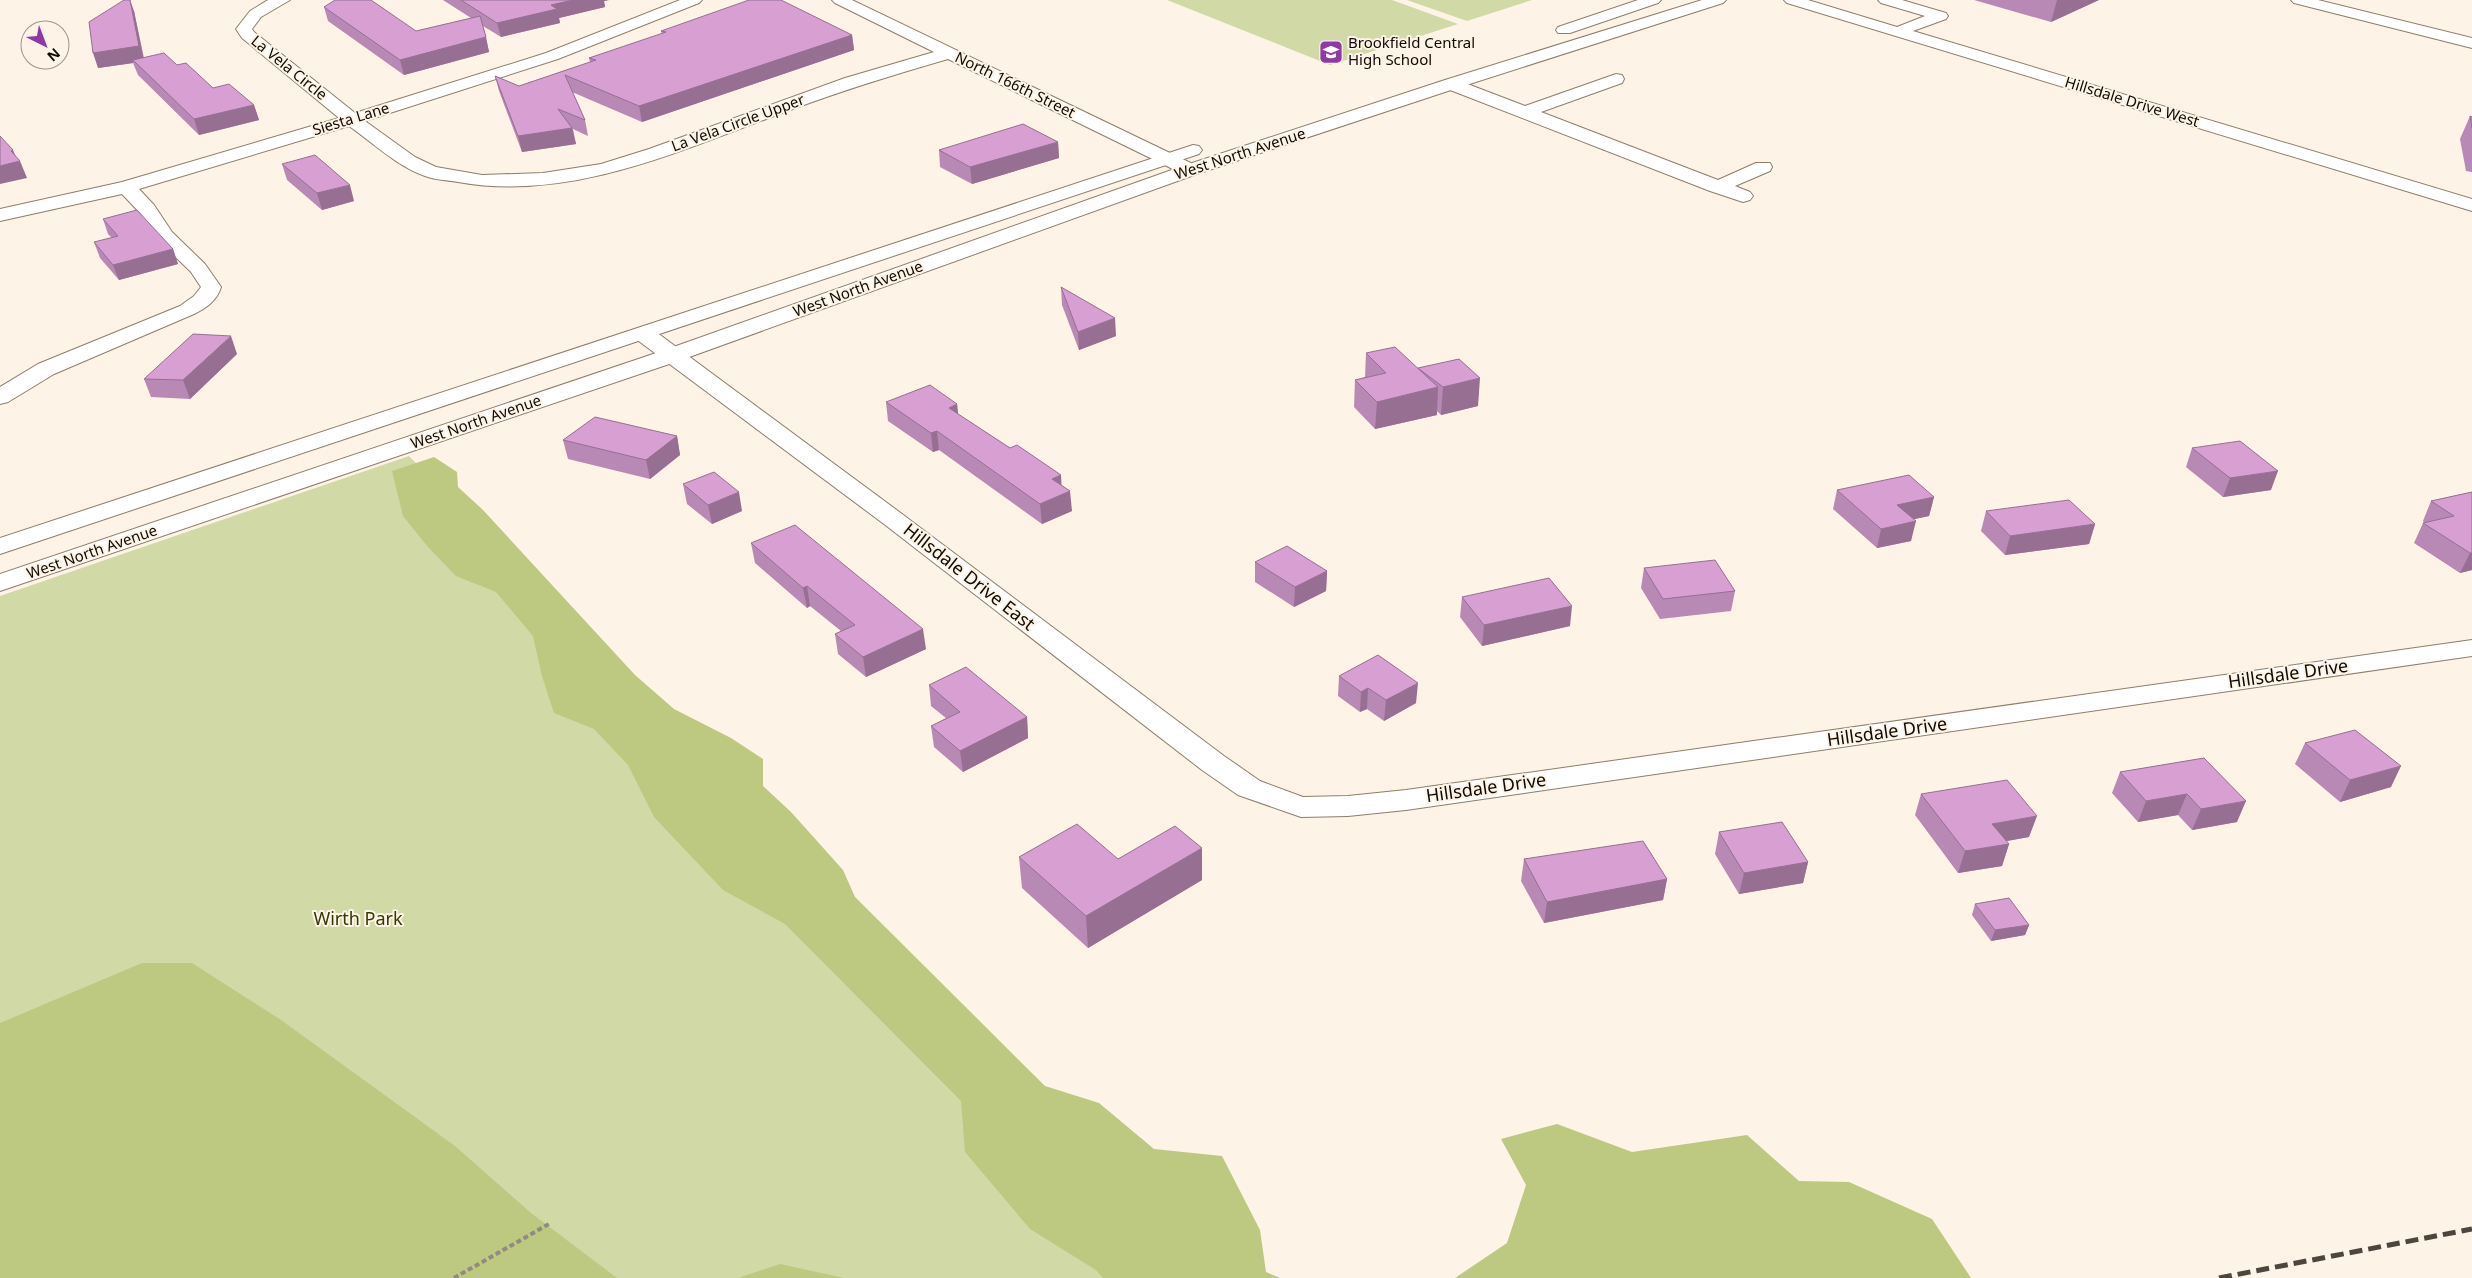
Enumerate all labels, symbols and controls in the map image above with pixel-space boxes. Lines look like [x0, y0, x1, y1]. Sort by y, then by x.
north arrow [20, 20, 70, 70]
street label: La Vela Circle [247, 30, 332, 104]
place label: Brookfield Central High School [1348, 32, 1475, 69]
school or university icon: Brookfield Central High School [1318, 39, 1344, 65]
text: N [43, 44, 65, 66]
street label: North 166th Street [952, 46, 1079, 122]
street label: Hillsdale Drive West [2063, 71, 2202, 131]
street label: La Vela Circle Upper [668, 89, 807, 155]
street label: Siesta Lane [310, 97, 392, 139]
street label: West North Avenue [1172, 122, 1308, 184]
street label: West North Avenue [790, 255, 925, 321]
street label: West North Avenue [408, 389, 543, 453]
street label: Hillsdale Drive East [899, 517, 1041, 636]
street label: West North Avenue [24, 519, 159, 583]
street label: Hillsdale Drive [2226, 653, 2349, 693]
street label: Hillsdale Drive [1825, 711, 1948, 751]
street label: Hillsdale Drive [1424, 767, 1547, 807]
park label: Wirth Park [313, 906, 403, 930]

